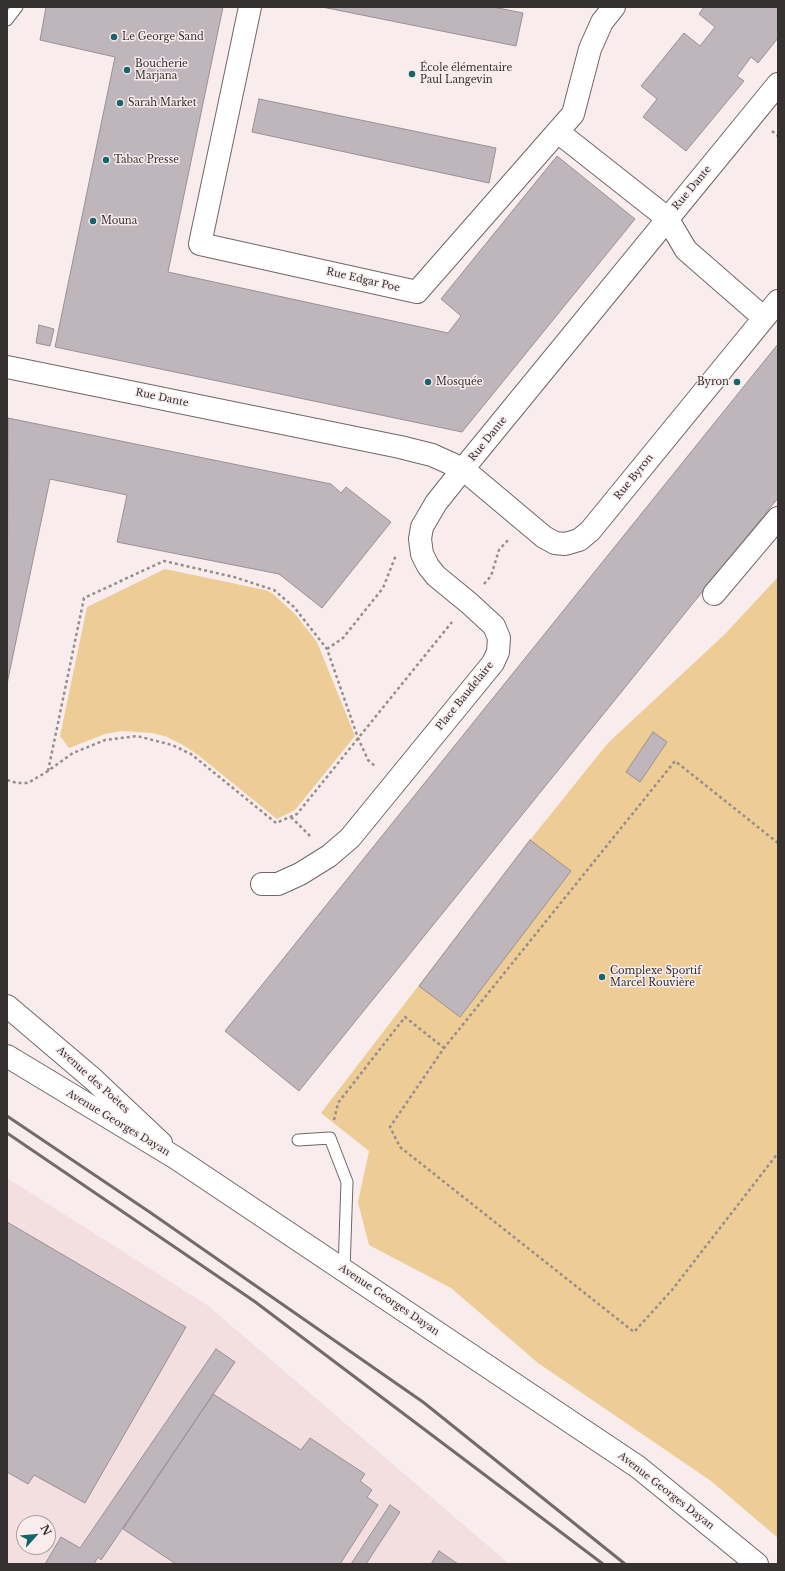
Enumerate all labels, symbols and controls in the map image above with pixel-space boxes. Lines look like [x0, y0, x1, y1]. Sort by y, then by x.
place label: Le George Sand [122, 31, 204, 43]
marker: Le George Sand [109, 32, 119, 42]
place label: Boucherie Marjana [135, 58, 188, 82]
place label: École élémentaire Paul Langevin [420, 62, 512, 86]
marker: Boucherie Marjana [122, 65, 132, 75]
marker: École élémentaire Paul Langevin [407, 69, 417, 79]
place label: Sarah Market [128, 97, 197, 109]
marker: Sarah Market [115, 98, 125, 108]
place label: Tabac Presse [114, 154, 179, 166]
marker: Tabac Presse [101, 155, 111, 165]
street label: Rue Dante [670, 164, 714, 212]
place label: Mouna [101, 215, 137, 227]
marker: Mouna [88, 216, 98, 226]
street label: Rue Edgar Poe [325, 266, 401, 294]
place label: Mosquée [436, 376, 482, 388]
place label: Byron [697, 376, 729, 388]
marker: Mosquée [423, 377, 433, 387]
marker: Byron [732, 377, 742, 387]
street label: Rue Dante [134, 387, 190, 409]
street label: Rue Dante [466, 414, 510, 464]
street label: Rue Byron [612, 452, 656, 502]
street label: Place Baudelaire [434, 659, 496, 733]
place label: Complexe Sportif Marcel Rouvière [610, 965, 701, 988]
marker: Complexe Sportif Marcel Rouvière [597, 972, 607, 982]
street label: Avenue des Poètes [54, 1044, 132, 1116]
street label: Avenue Georges Dayan [64, 1087, 172, 1159]
street label: Avenue Georges Dayan [336, 1262, 442, 1338]
street label: Avenue Georges Dayan [616, 1450, 716, 1532]
north arrow [16, 1515, 56, 1555]
text: N [37, 1522, 54, 1538]

